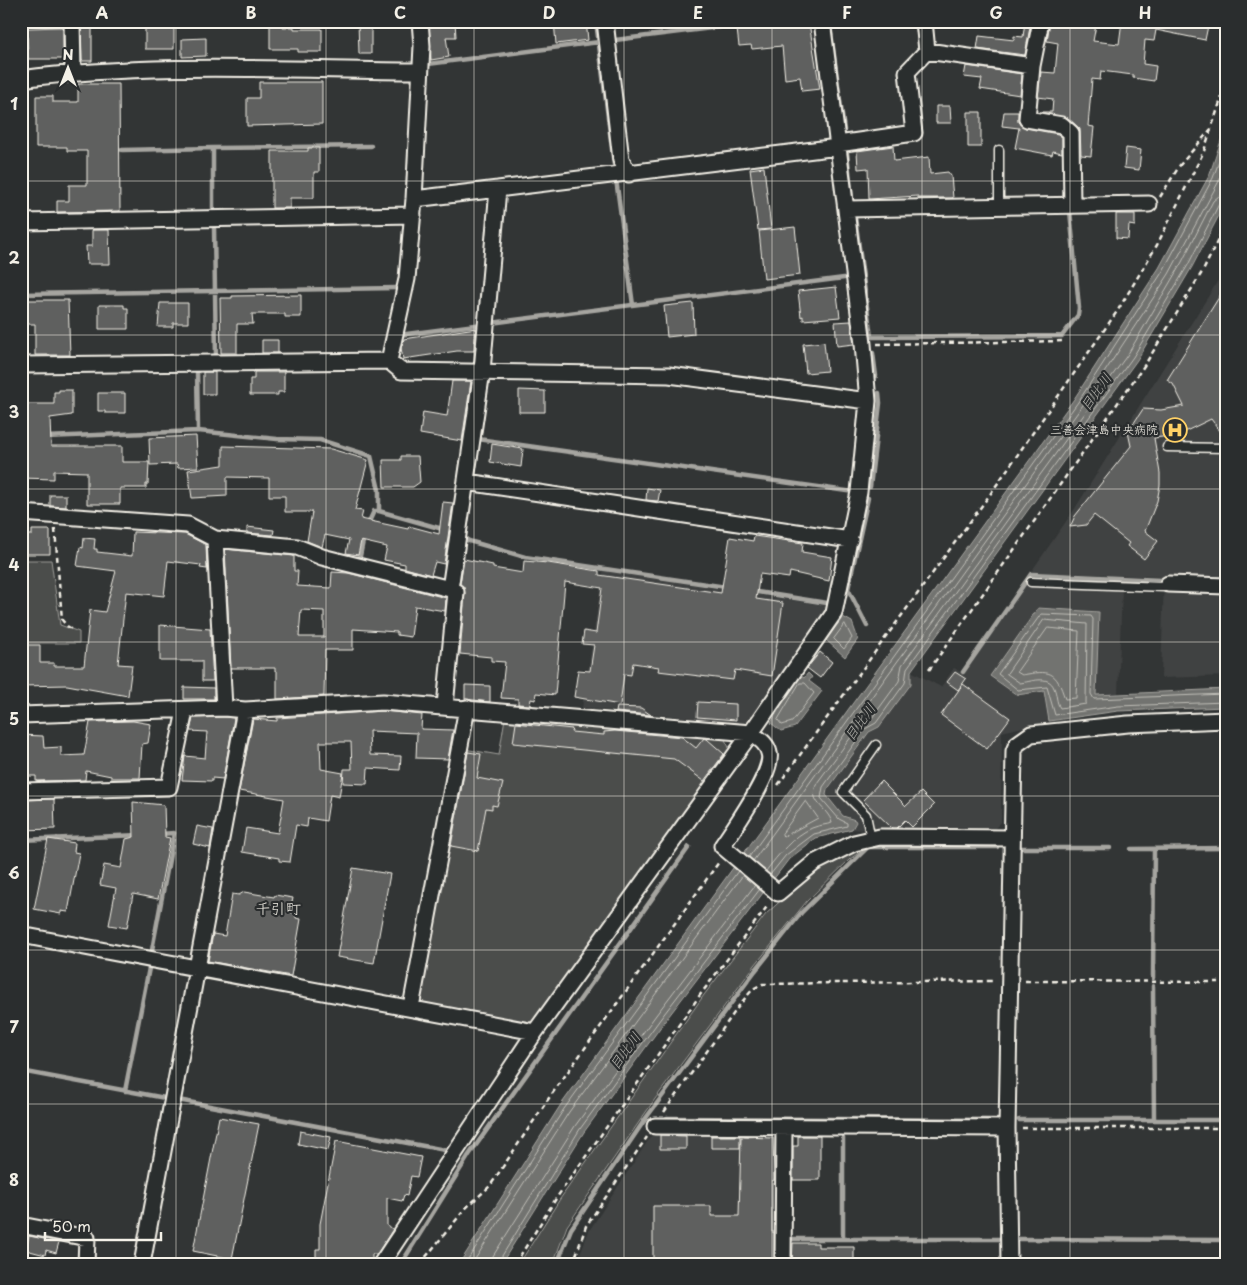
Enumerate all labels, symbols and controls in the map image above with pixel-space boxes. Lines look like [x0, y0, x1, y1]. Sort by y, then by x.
text: A [96, 0, 109, 24]
text: B [246, 0, 257, 24]
text: C [394, 0, 406, 24]
text: D [543, 0, 555, 24]
text: E [693, 0, 703, 24]
text: F [842, 0, 852, 24]
text: G [989, 0, 1003, 24]
text: H [1139, 0, 1151, 24]
north arrow [42, 42, 92, 92]
text: N [62, 44, 74, 65]
text: 1 [10, 91, 18, 115]
text: 2 [8, 245, 20, 269]
water label: 目比川 [1075, 369, 1116, 415]
text: 3 [9, 399, 19, 423]
hospital icon: 三善会津島中央病院 [1162, 417, 1188, 443]
place label: 三善会津島中央病院 [1050, 420, 1158, 438]
text: 4 [9, 552, 20, 576]
water label: 目比川 [839, 699, 880, 745]
text: 5 [9, 706, 19, 730]
text: 6 [8, 860, 20, 884]
district label: 千引町 [255, 896, 301, 919]
text: 7 [9, 1014, 19, 1038]
water label: 目比川 [604, 1028, 645, 1074]
text: 8 [9, 1167, 19, 1191]
scale bar [45, 1210, 161, 1242]
text: 50 m [52, 1214, 91, 1237]

